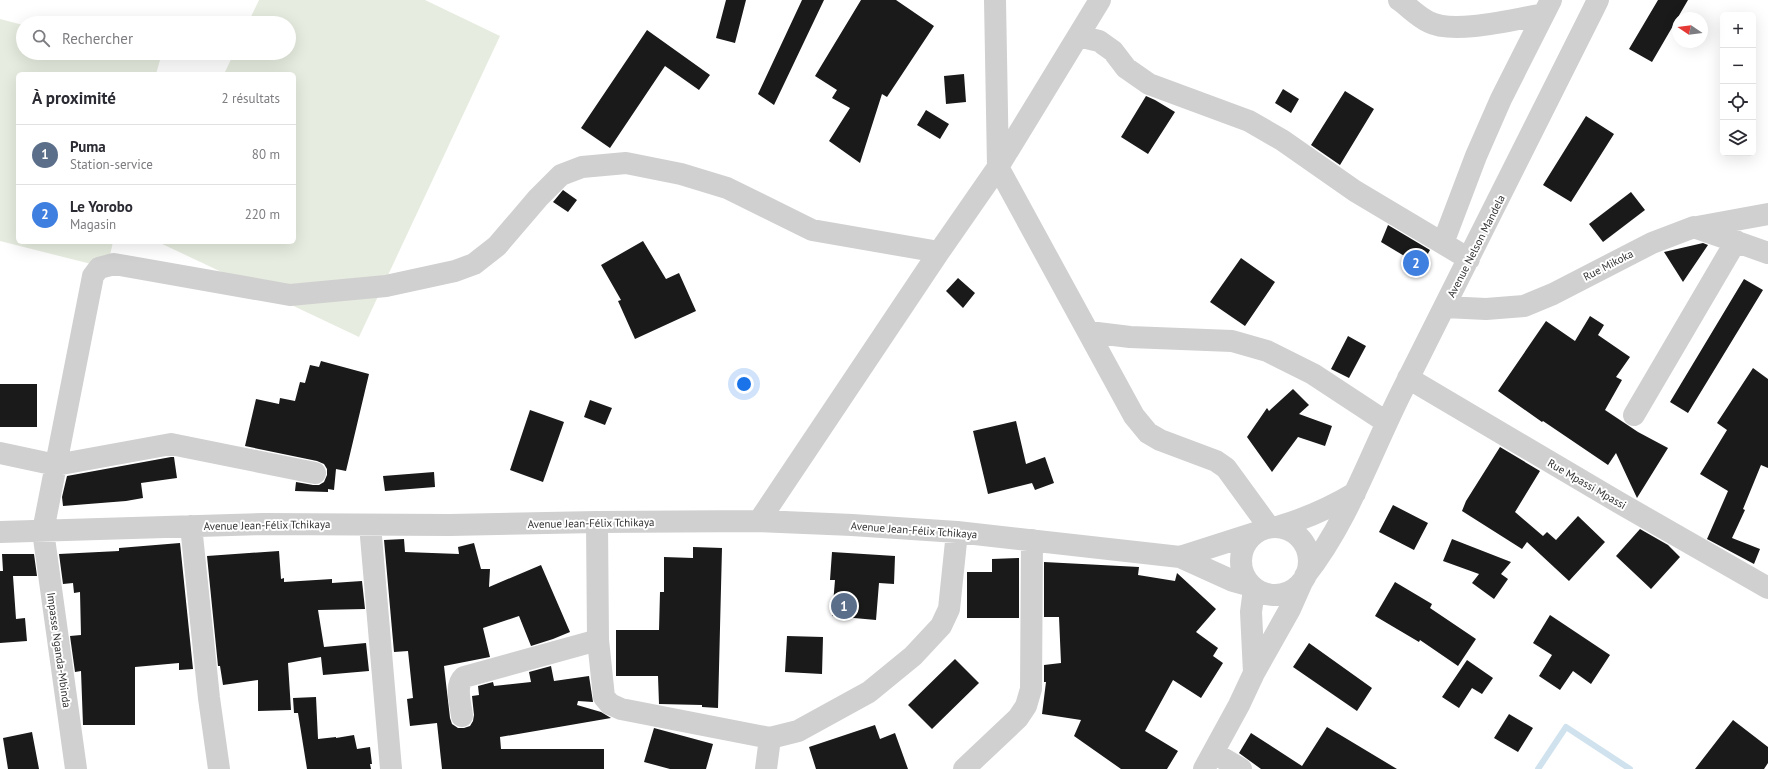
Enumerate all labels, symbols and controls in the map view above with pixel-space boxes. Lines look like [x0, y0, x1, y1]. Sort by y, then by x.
north arrow [1672, 12, 1708, 48]
map controls [1720, 12, 1756, 156]
button: + [1720, 12, 1756, 48]
search box [16, 16, 296, 60]
icon: search [30, 27, 52, 49]
text: Rechercher [62, 29, 133, 48]
button: − [1720, 48, 1756, 84]
button: locate [1720, 84, 1756, 120]
text: À proximité [32, 87, 116, 109]
text: 2 résultats [221, 90, 280, 107]
button: layers [1720, 120, 1756, 156]
text: Puma [70, 137, 106, 156]
text: 1 [41, 146, 49, 163]
text: 80 m [252, 146, 280, 163]
text: Station-service [70, 156, 153, 173]
street label: Avenue Nelson Mandela [1444, 192, 1508, 300]
text: Le Yorobo [70, 197, 133, 216]
text: 2 [41, 206, 49, 223]
text: 220 m [245, 206, 280, 223]
text: Magasin [70, 216, 116, 233]
street label: Rue Mikoka [1581, 246, 1635, 284]
pin: 2 [1403, 248, 1429, 278]
your location [734, 374, 754, 394]
street label: Rue Mpassi Mpassi [1545, 456, 1629, 512]
street label: Avenue Jean-Félix Tchikaya [527, 515, 655, 531]
street label: Avenue Jean-Félix Tchikaya [203, 517, 331, 533]
street label: Avenue Jean-Félix Tchikaya [850, 519, 978, 541]
street label: Impasse Nganda-Mbinda [44, 591, 74, 709]
pin: 1 [831, 591, 857, 621]

